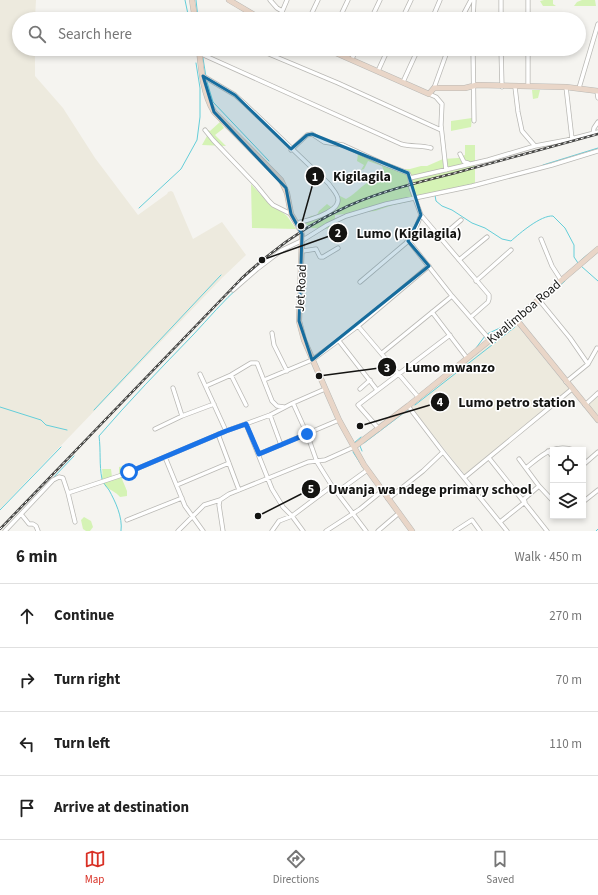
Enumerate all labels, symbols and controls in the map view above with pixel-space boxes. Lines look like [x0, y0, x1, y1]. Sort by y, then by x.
search box [12, 12, 586, 56]
icon: search [26, 23, 48, 45]
text: Search here [58, 24, 132, 45]
callout: Kigilagila [305, 163, 399, 189]
text: Kigilagila [333, 167, 391, 187]
text: 1 [312, 169, 318, 186]
callout: Lumo (Kigilagila) [328, 220, 470, 246]
text: Lumo (Kigilagila) [356, 224, 462, 244]
text: 2 [335, 225, 341, 242]
street label: Jet Road [291, 264, 311, 312]
street label: Kwalimboa Road [483, 276, 565, 348]
callout: Lumo mwanzo [377, 354, 503, 380]
text: Lumo mwanzo [405, 358, 495, 378]
text: 3 [384, 360, 390, 377]
callout: Lumo petro station [430, 389, 583, 415]
text: Lumo petro station [458, 393, 576, 413]
text: 4 [437, 394, 444, 411]
route end [298, 425, 316, 443]
map controls [550, 447, 586, 519]
button: locate [550, 447, 586, 483]
route start [120, 463, 138, 481]
callout: Uwanja wa ndege primary school [301, 476, 540, 502]
text: Uwanja wa ndege primary school [328, 480, 532, 500]
text: 5 [308, 481, 314, 498]
button: layers [550, 483, 586, 519]
text: 6 min [16, 545, 57, 569]
text: Walk · 450 m [514, 548, 582, 566]
icon: ahead [16, 605, 38, 627]
text: Continue [54, 605, 114, 626]
text: 270 m [549, 607, 582, 625]
icon: right [16, 669, 38, 691]
text: Turn right [54, 669, 120, 690]
text: 70 m [556, 671, 582, 689]
icon: left [16, 733, 38, 755]
text: Turn left [54, 733, 110, 754]
text: 110 m [549, 735, 582, 753]
icon: arrive [16, 797, 38, 819]
text: Arrive at destination [54, 797, 189, 818]
tab: Map [84, 848, 106, 887]
tab: Directions [273, 848, 319, 887]
tab: Saved [486, 848, 514, 887]

